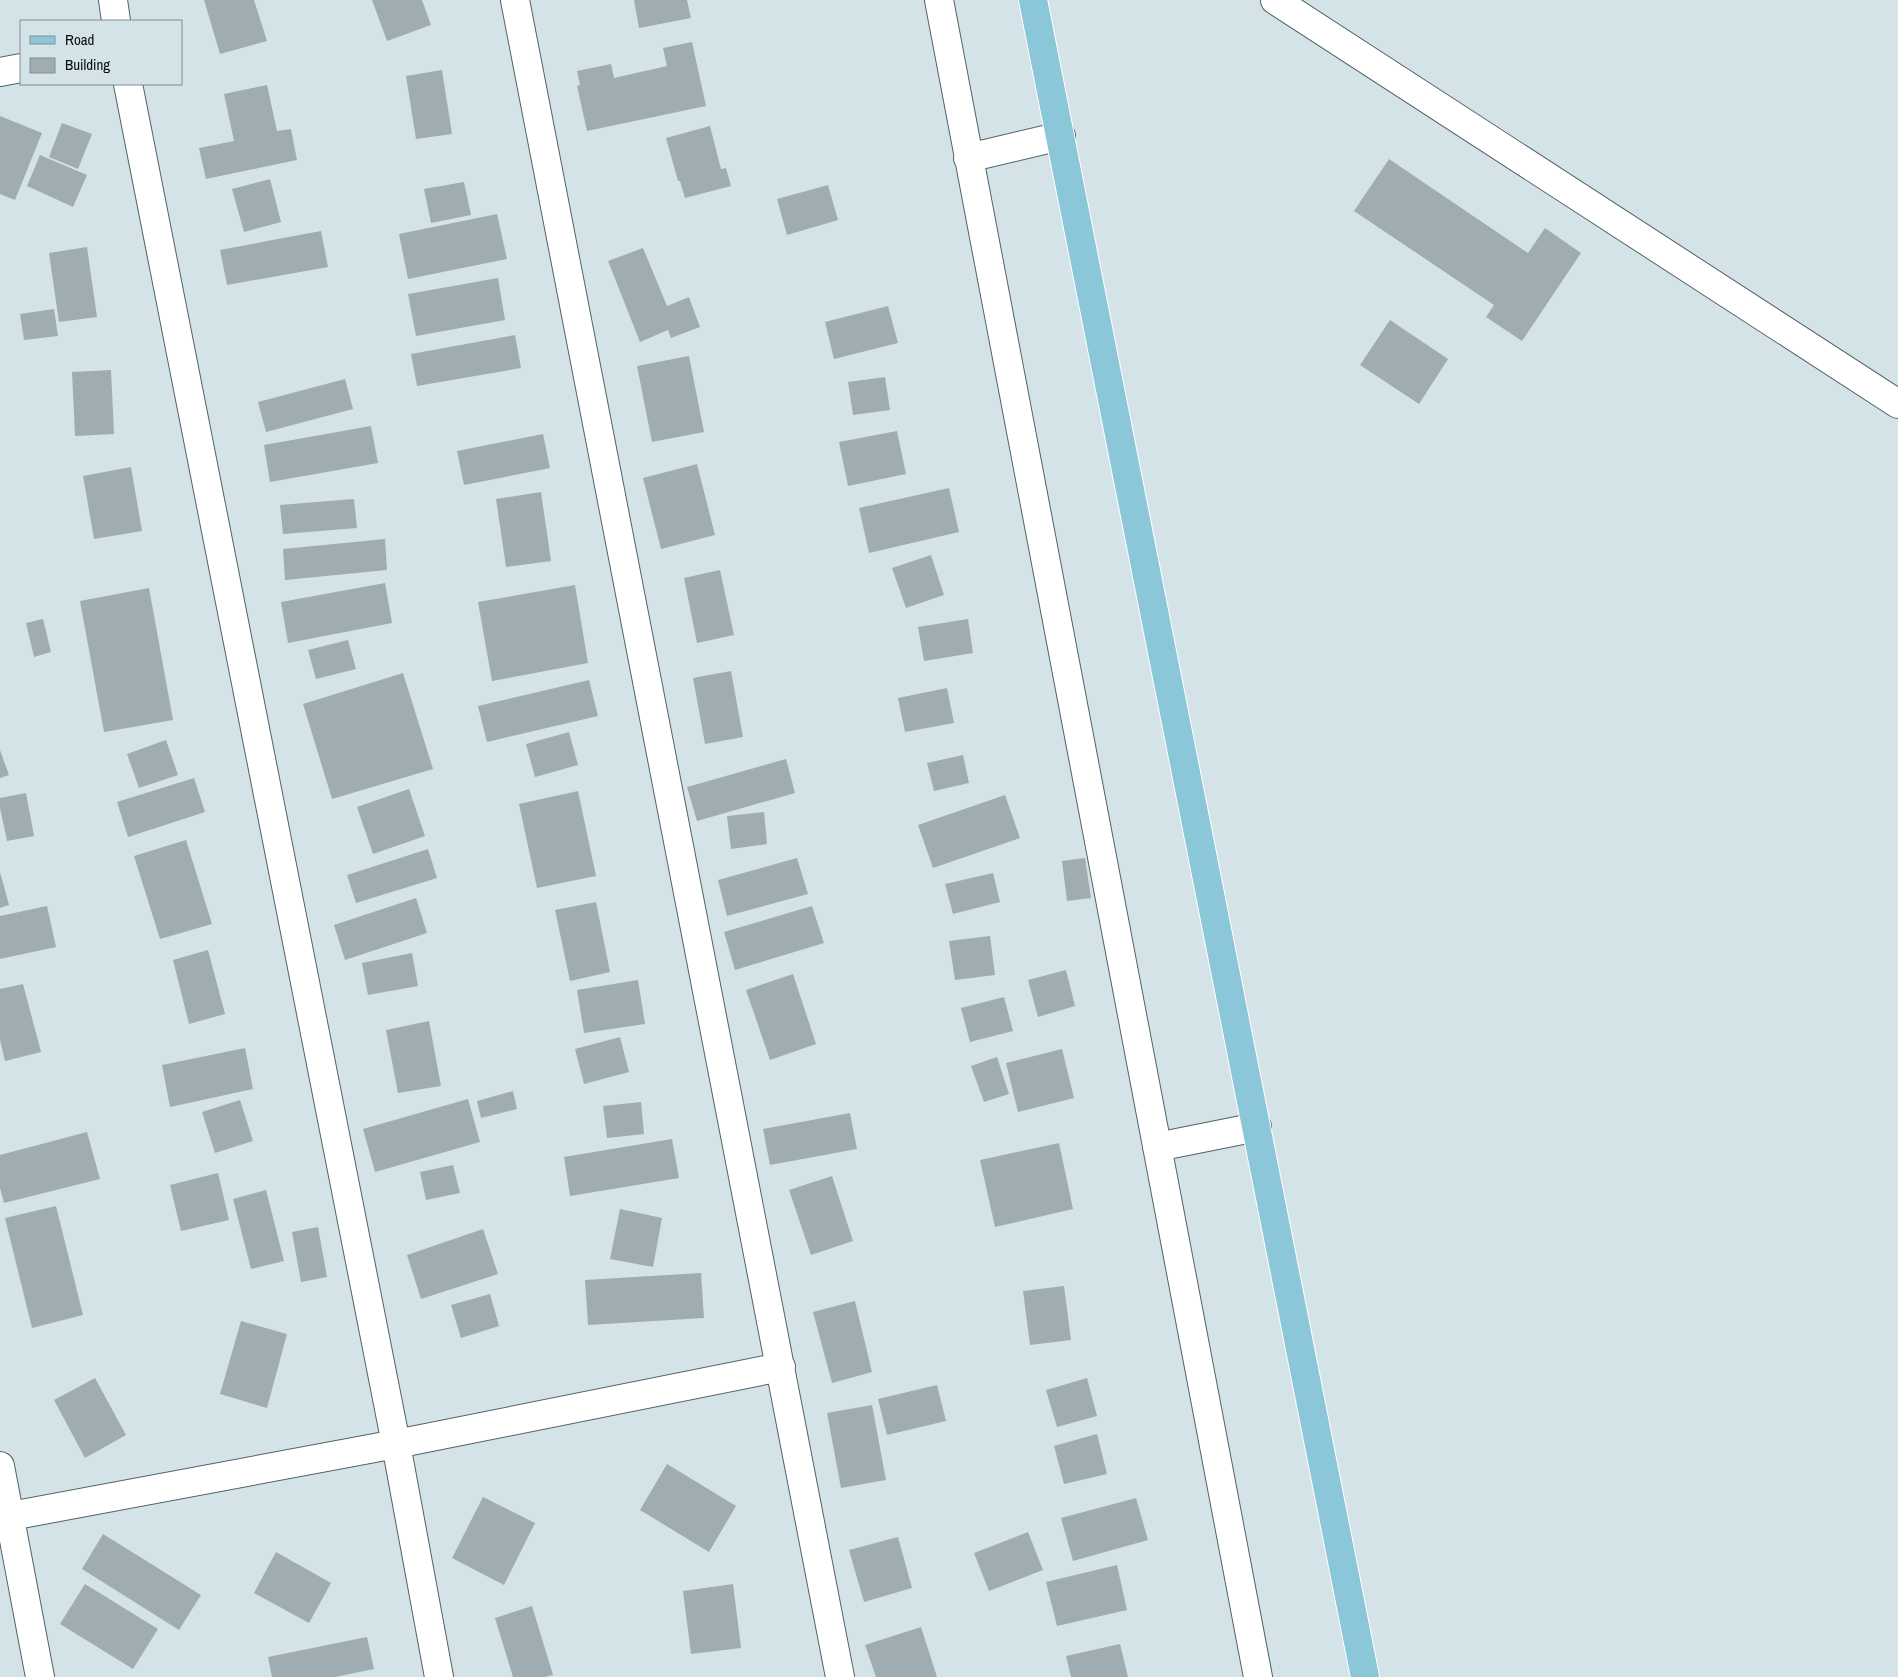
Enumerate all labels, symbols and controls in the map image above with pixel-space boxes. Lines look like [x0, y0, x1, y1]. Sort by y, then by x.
legend [20, 20, 182, 85]
text: Road [65, 29, 94, 50]
text: Building [65, 54, 110, 75]

